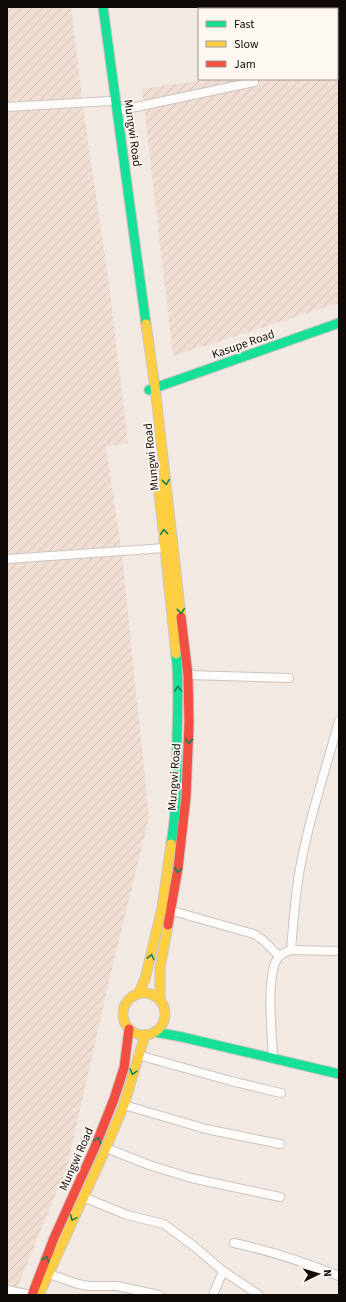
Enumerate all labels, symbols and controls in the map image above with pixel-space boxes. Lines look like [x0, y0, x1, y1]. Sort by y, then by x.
legend [198, 8, 338, 80]
text: Fast [234, 16, 254, 33]
text: Slow [234, 36, 259, 53]
text: Jam [234, 56, 256, 73]
street label: Mungwi Road [119, 98, 146, 168]
street label: Kasupe Road [210, 326, 277, 363]
street label: Mungwi Road [140, 422, 163, 491]
one-way arrow [161, 479, 170, 485]
one-way arrow [160, 529, 169, 535]
one-way arrow [176, 608, 185, 614]
one-way arrow [174, 686, 182, 692]
one-way arrow [184, 738, 193, 744]
street label: Mungwi Road [164, 743, 185, 811]
one-way arrow [174, 867, 183, 873]
one-way arrow [146, 954, 154, 960]
one-way arrow [129, 1069, 138, 1076]
street label: Mungwi Road [55, 1125, 98, 1194]
one-way arrow [94, 1136, 102, 1143]
one-way arrow [70, 1214, 78, 1221]
north arrow [298, 1254, 338, 1294]
one-way arrow [41, 1255, 49, 1262]
text: N [320, 1269, 335, 1277]

